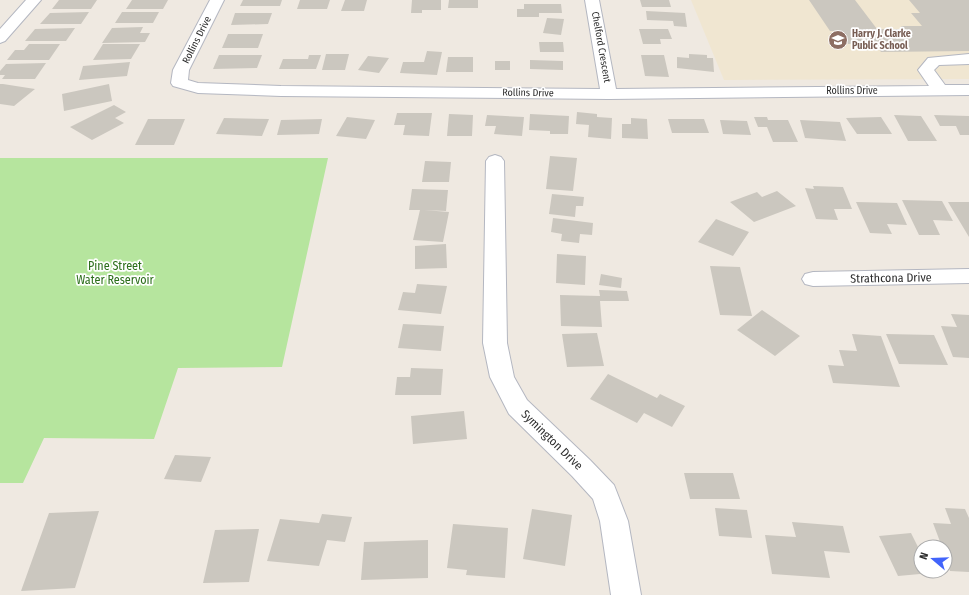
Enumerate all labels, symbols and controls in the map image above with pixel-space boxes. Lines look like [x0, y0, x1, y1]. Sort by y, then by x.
street label: Chelford Crescent [589, 11, 613, 84]
street label: Rollins Drive [180, 14, 214, 66]
place label: Harry J. Clarke Public School [852, 28, 911, 52]
school or university icon: Harry J. Clarke Public School [827, 29, 849, 51]
street label: Rollins Drive [826, 85, 878, 97]
street label: Rollins Drive [502, 87, 554, 99]
park label: Pine Street Water Reservoir [76, 259, 155, 287]
street label: Strathcona Drive [850, 270, 932, 286]
street label: Symington Drive [518, 407, 586, 473]
north arrow [913, 539, 953, 579]
text: N [917, 551, 931, 561]

